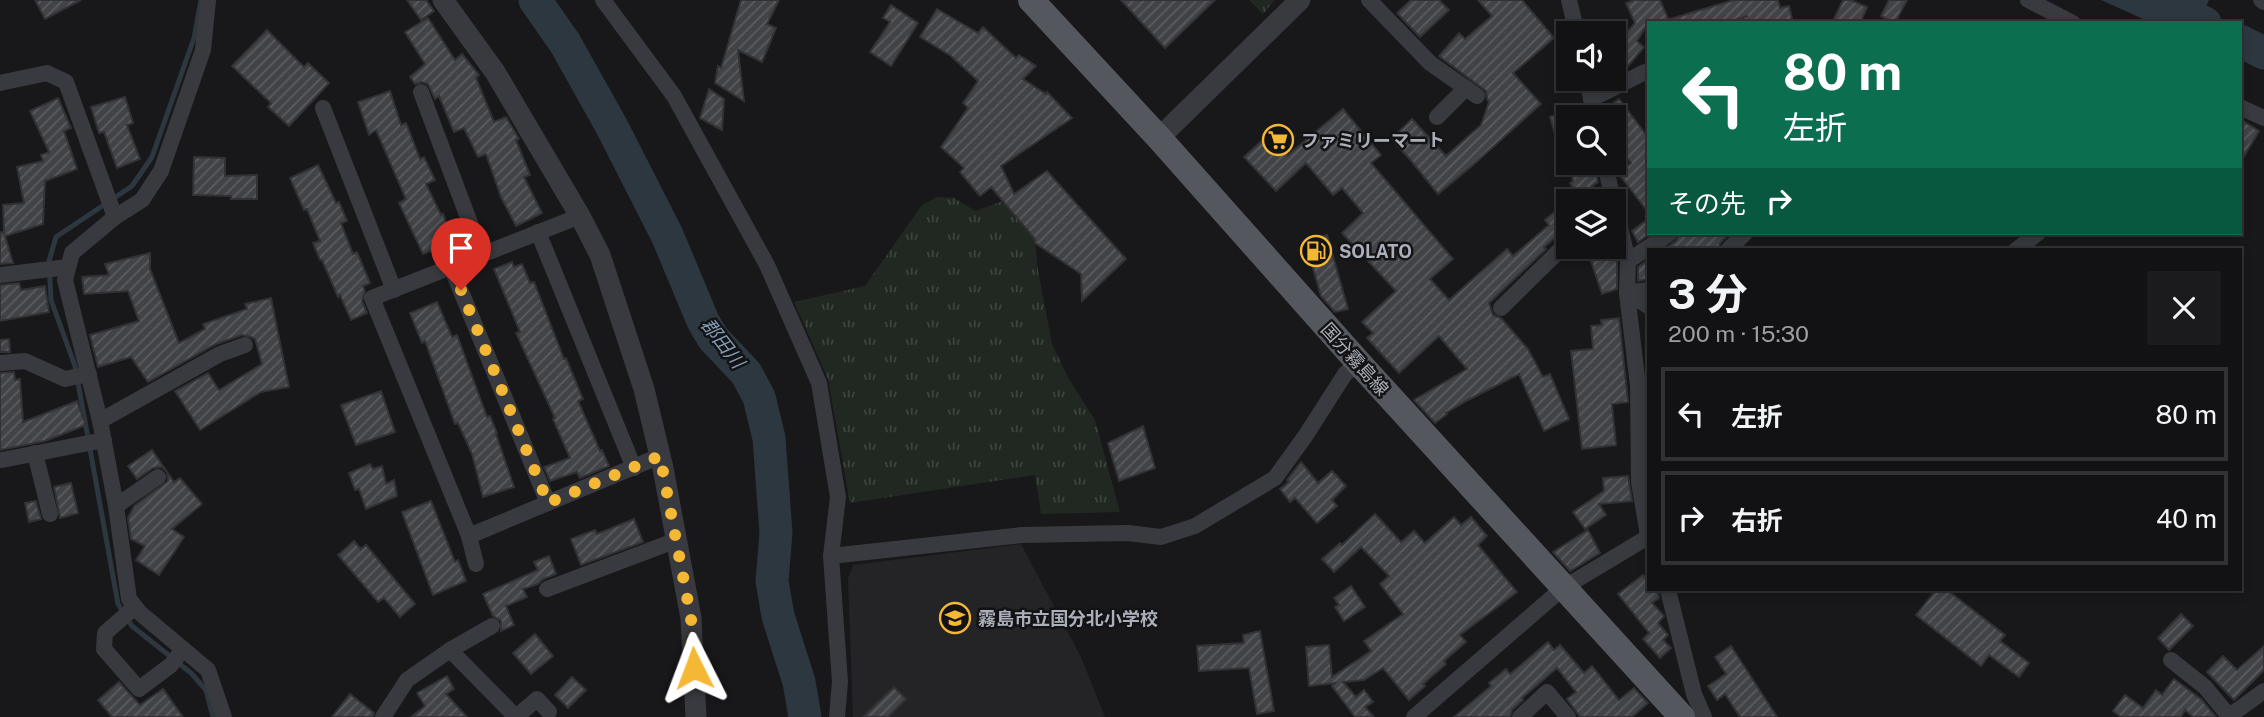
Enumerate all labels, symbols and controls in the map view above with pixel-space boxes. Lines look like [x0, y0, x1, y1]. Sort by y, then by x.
map controls [1556, 21, 1626, 259]
button: sound [1556, 21, 1626, 91]
text: 80 m [1783, 43, 1902, 101]
icon: left [1668, 49, 1759, 140]
button: search [1556, 105, 1626, 175]
text: 左折 [1783, 109, 1847, 146]
supermarket icon: ファミリーマート [1261, 123, 1295, 157]
place label: ファミリーマート [1301, 130, 1445, 151]
icon: right [1760, 182, 1798, 220]
text: その先 [1668, 188, 1746, 219]
button: layers [1556, 189, 1626, 259]
pin [431, 218, 491, 290]
icon: arrive [442, 229, 480, 267]
fuel station icon: SOLATO [1299, 234, 1333, 268]
place label: SOLATO [1339, 241, 1412, 262]
text: 3 分 [1668, 269, 1747, 318]
button: close [2147, 271, 2221, 345]
water label: 郡田川 [697, 314, 750, 374]
street label: 国分霧島線 [1317, 319, 1393, 399]
text: 200 m · 15:30 [1668, 320, 1809, 347]
icon: left [1672, 395, 1710, 433]
text: 80 m [2156, 399, 2217, 430]
text: 左折 [1731, 401, 1783, 432]
icon: right [1672, 499, 1710, 537]
text: 40 m [2156, 503, 2217, 534]
text: 右折 [1731, 505, 1783, 536]
school or university icon: 霧島市立国分北小学校 [938, 601, 972, 635]
place label: 霧島市立国分北小学校 [978, 608, 1158, 629]
position arrow [657, 631, 731, 705]

